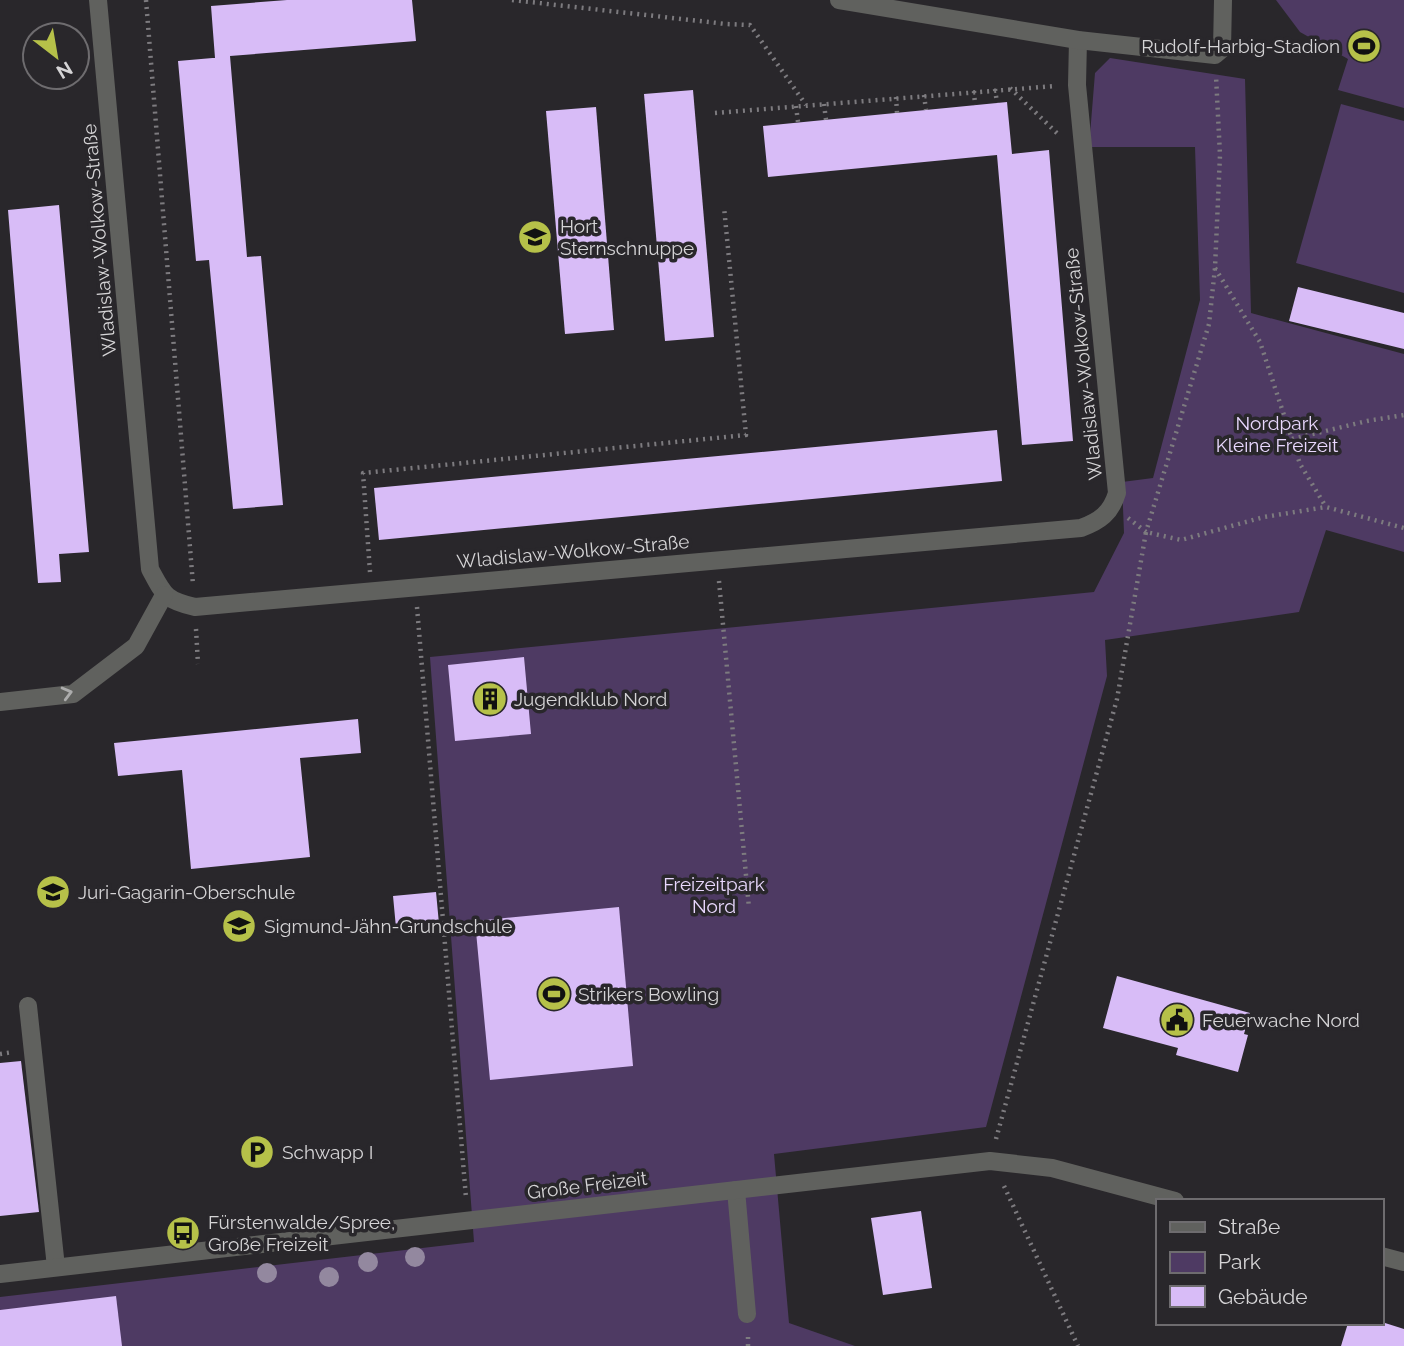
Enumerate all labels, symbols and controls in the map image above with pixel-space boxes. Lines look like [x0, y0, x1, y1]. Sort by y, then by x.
north arrow [21, 21, 91, 91]
sports icon: Rudolf-Harbig-Stadion [1345, 27, 1383, 65]
place label: Rudolf-Harbig-Stadion [1141, 35, 1340, 57]
text: N [53, 57, 77, 84]
street label: Wladislaw-Wolkow-Straße [78, 123, 120, 357]
place label: Hort Sternschnuppe [560, 215, 694, 259]
school or university icon: Hort Sternschnuppe [516, 218, 554, 256]
street label: Wladislaw-Wolkow-Straße [1060, 247, 1106, 481]
park label: Nordpark Kleine Freizeit [1216, 412, 1339, 456]
street label: Wladislaw-Wolkow-Straße [456, 530, 690, 572]
building icon: Jugendklub Nord [471, 680, 509, 718]
one-way arrow [61, 687, 73, 701]
place label: Jugendklub Nord [514, 688, 667, 710]
school or university icon: Juri-Gagarin-Oberschule [34, 873, 72, 911]
park label: Freizeitpark Nord [663, 873, 765, 917]
place label: Juri-Gagarin-Oberschule [78, 881, 295, 903]
school or university icon: Sigmund-Jähn-Grundschule [220, 907, 258, 945]
place label: Sigmund-Jähn-Grundschule [264, 915, 512, 937]
sports icon: Strikers Bowling [535, 975, 573, 1013]
place label: Strikers Bowling [578, 983, 719, 1005]
public building icon: Feuerwache Nord [1158, 1001, 1196, 1039]
place label: Feuerwache Nord [1202, 1009, 1360, 1031]
parking icon: Schwapp I [238, 1133, 276, 1171]
place label: Schwapp I [282, 1141, 373, 1163]
street label: Große Freizeit [526, 1167, 649, 1203]
legend [1156, 1199, 1383, 1325]
place label: Fürstenwalde/Spree, Große Freizeit [208, 1211, 395, 1255]
bus stop icon: Fürstenwalde/Spree, Große Freizeit [164, 1214, 202, 1252]
text: Straße [1218, 1214, 1280, 1239]
text: Park [1218, 1249, 1261, 1274]
text: Gebäude [1218, 1284, 1308, 1309]

